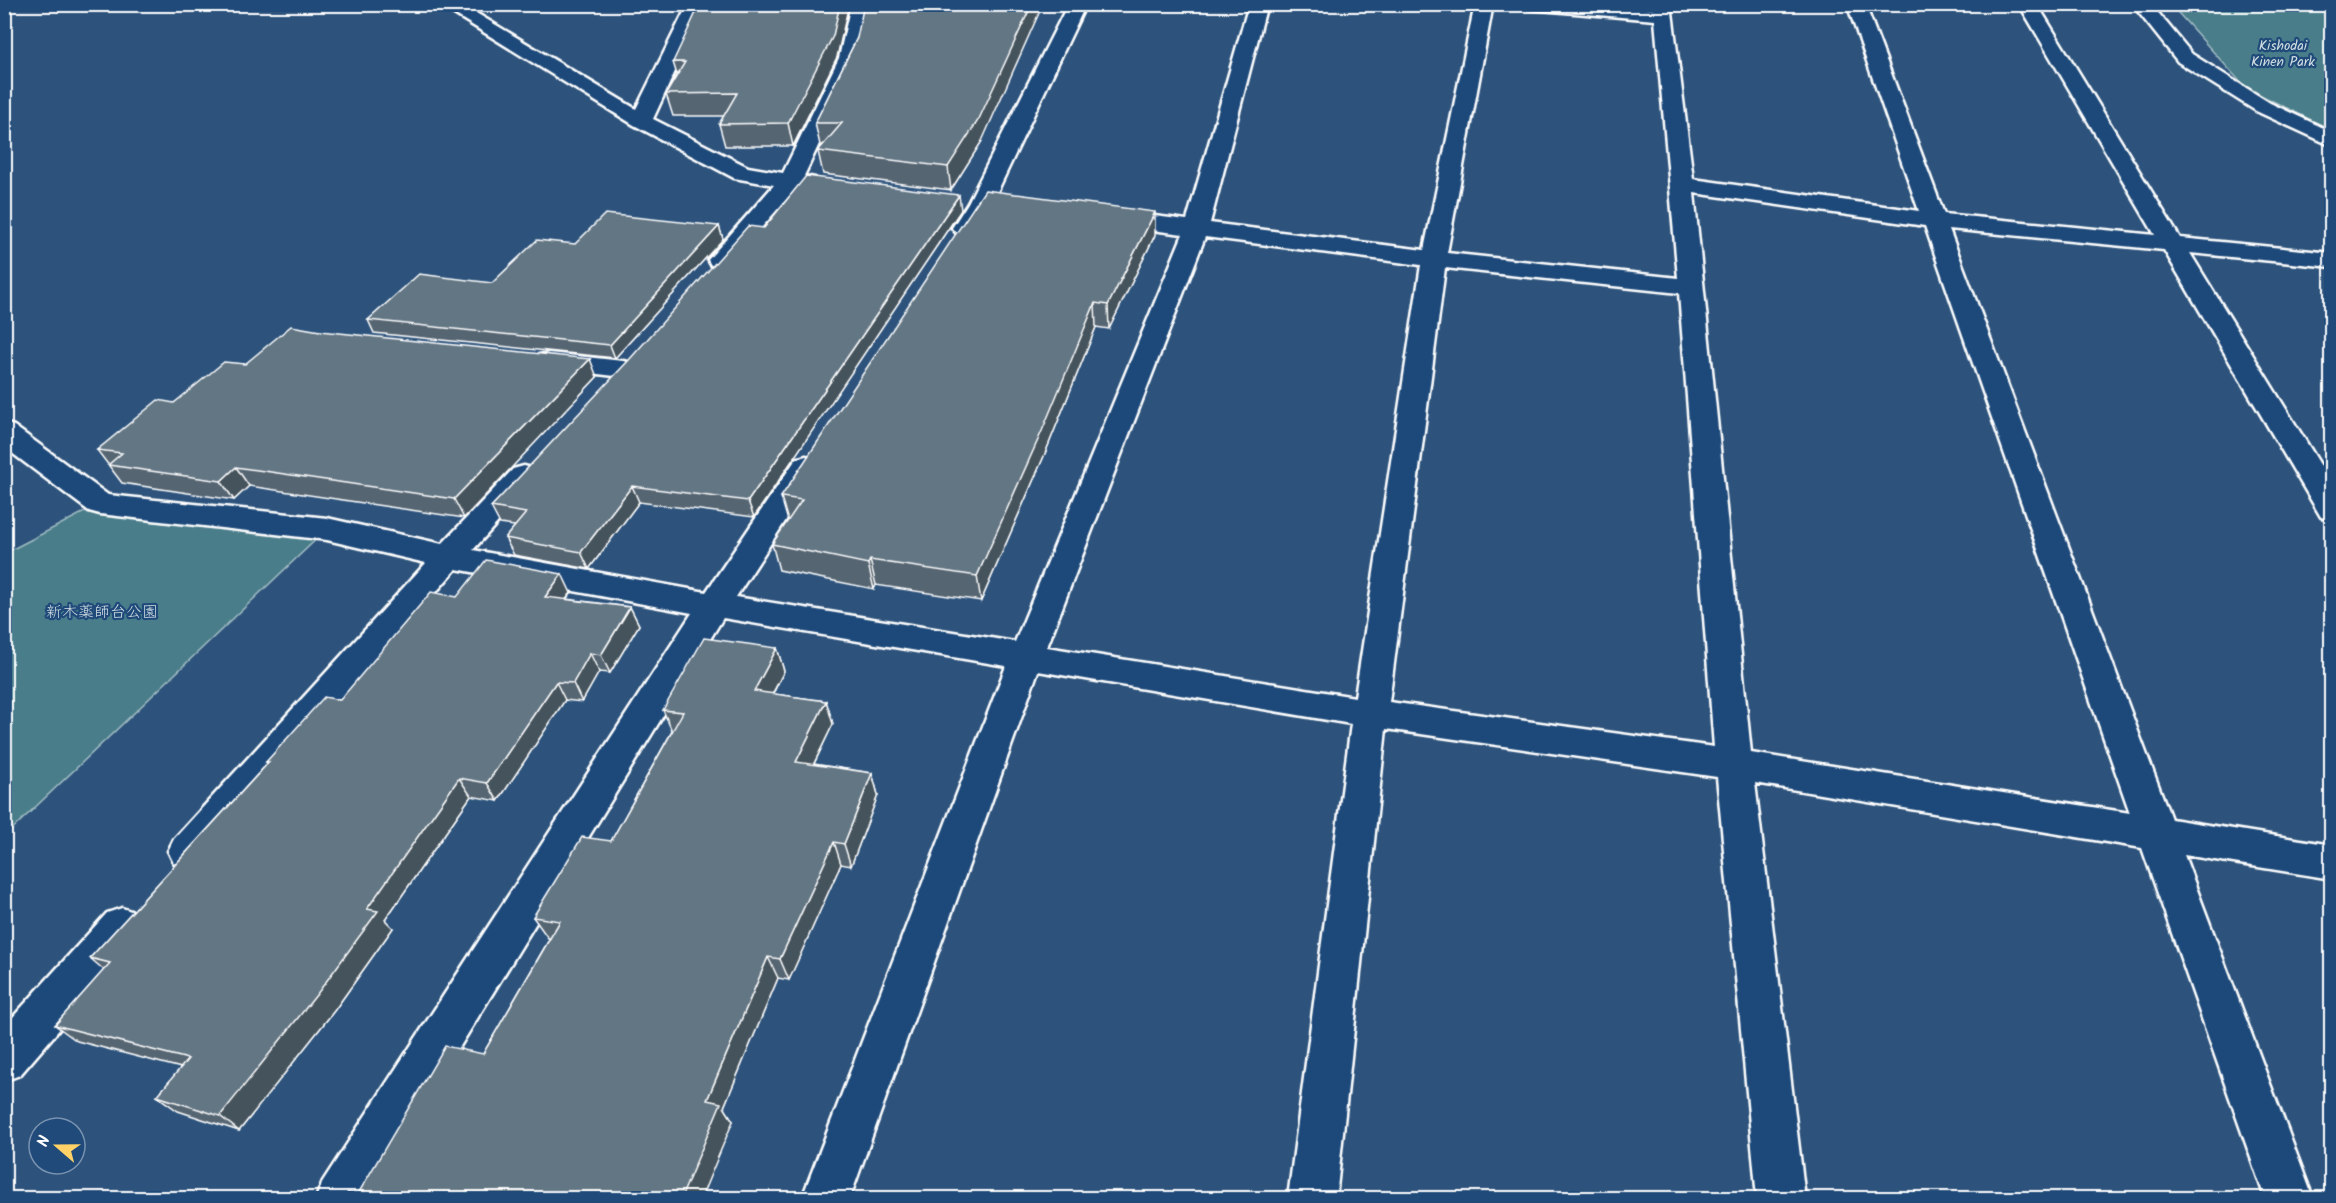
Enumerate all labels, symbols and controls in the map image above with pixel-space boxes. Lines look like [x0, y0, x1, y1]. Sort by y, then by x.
park label: Kishodai Kinen Park [2251, 35, 2315, 73]
park label: 新木薬師台公園 [46, 600, 158, 625]
north arrow [27, 1116, 87, 1176]
text: N [31, 1132, 58, 1150]

